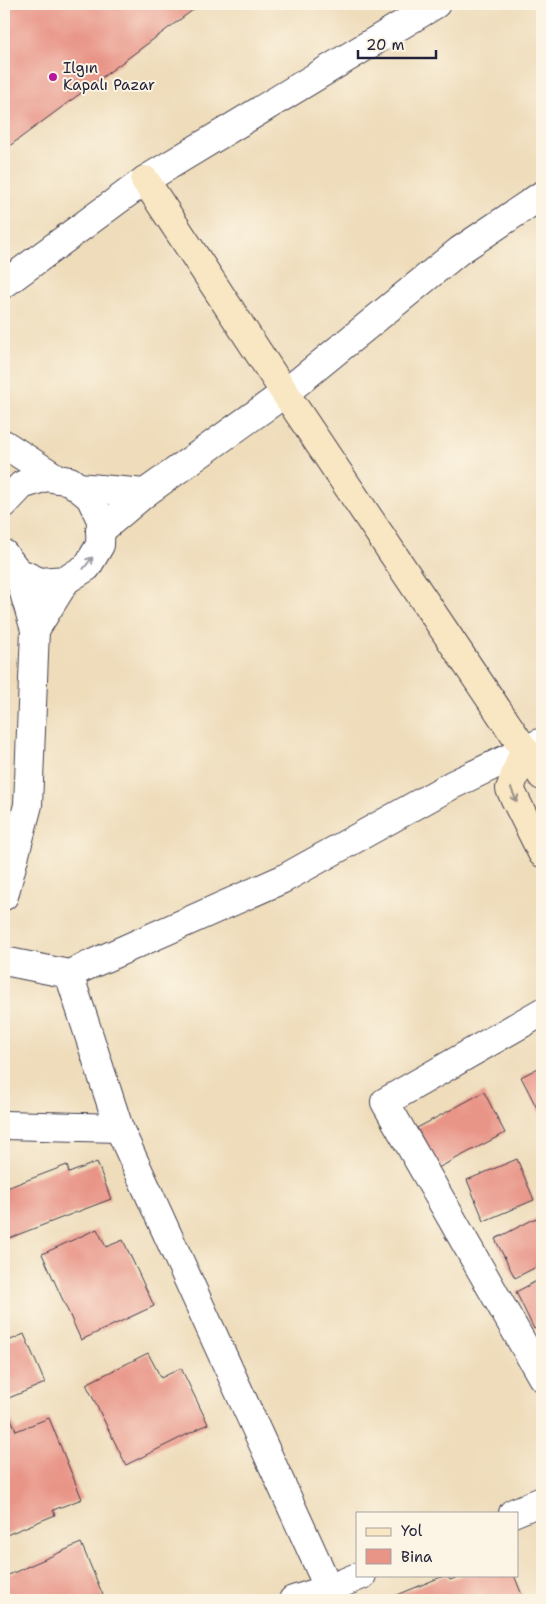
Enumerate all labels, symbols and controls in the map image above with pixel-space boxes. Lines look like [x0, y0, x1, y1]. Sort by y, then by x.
scale bar [358, 28, 436, 60]
text: 20 m [366, 35, 405, 55]
place label: Ilgın Kapalı Pazar [63, 58, 155, 95]
marker: Ilgın Kapalı Pazar [47, 71, 59, 83]
one-way arrow [82, 556, 93, 569]
one-way arrow [509, 787, 519, 802]
legend [356, 1512, 518, 1576]
text: Yol [401, 1521, 423, 1541]
text: Bina [401, 1547, 433, 1567]

